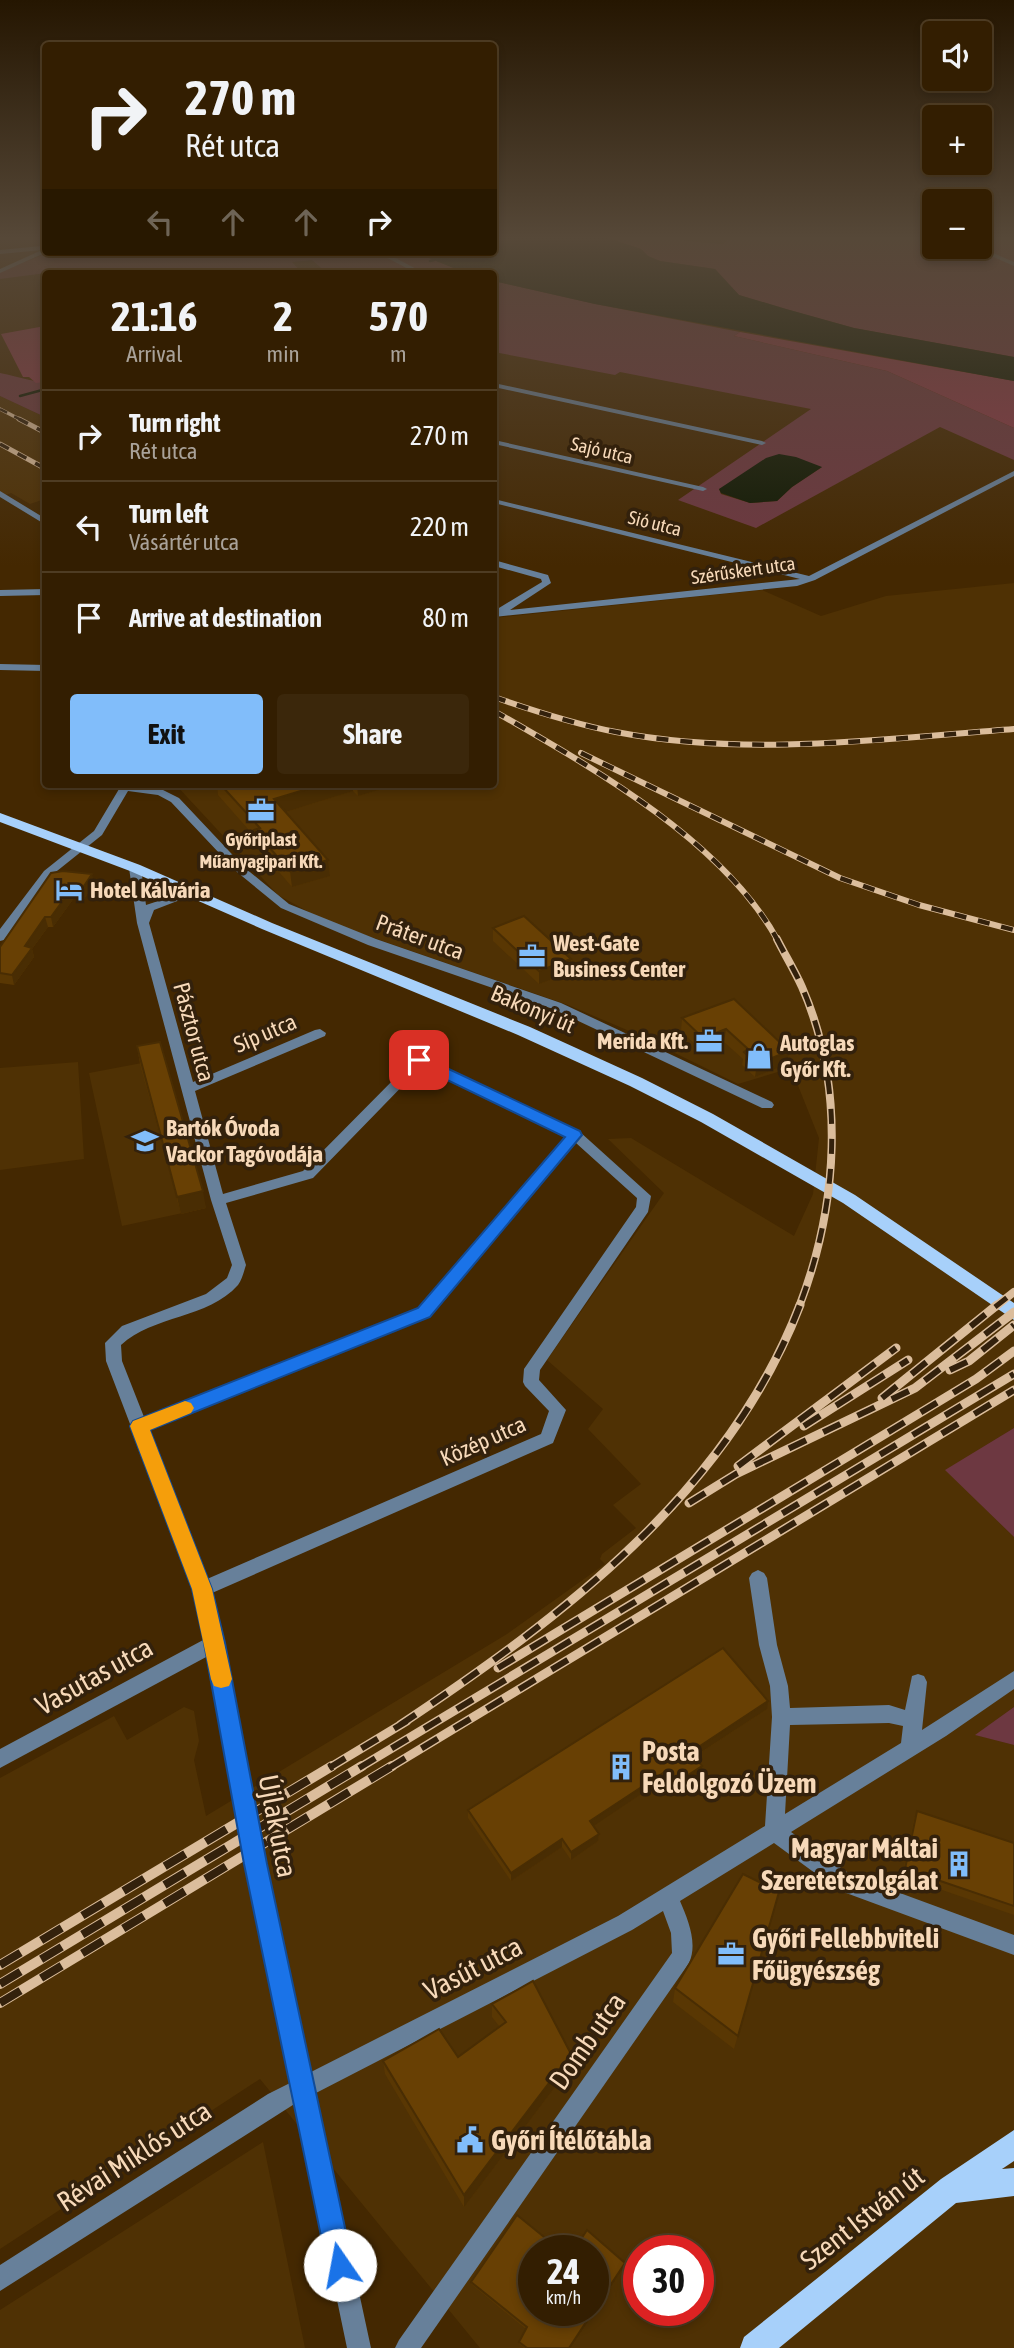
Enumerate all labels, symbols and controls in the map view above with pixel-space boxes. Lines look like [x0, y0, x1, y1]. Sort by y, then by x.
map controls [922, 21, 992, 259]
button: sound [922, 21, 992, 91]
text: 270 m [185, 69, 296, 125]
icon: right [70, 70, 161, 161]
button: + [922, 105, 992, 175]
text: Rét utca [185, 127, 280, 164]
button: − [922, 189, 992, 259]
icon: left [141, 203, 179, 241]
icon: ahead [214, 203, 252, 241]
icon: ahead [287, 203, 325, 241]
icon: right [360, 203, 398, 241]
text: 21:16 [111, 292, 198, 340]
text: 2 [273, 292, 293, 340]
text: 570 [369, 292, 428, 340]
text: Arrival [126, 341, 182, 367]
text: min [267, 341, 300, 367]
text: m [390, 341, 407, 367]
text: Turn right [129, 408, 220, 438]
icon: right [70, 417, 108, 455]
text: 270 m [410, 421, 469, 451]
street label: Sajó utca [569, 432, 635, 468]
text: Rét utca [129, 438, 197, 464]
text: Turn left [129, 499, 209, 529]
street label: Sió utca [626, 506, 684, 540]
icon: left [70, 508, 108, 546]
text: 220 m [410, 512, 469, 542]
text: Vásártér utca [129, 529, 239, 555]
street label: Szérűskert utca [689, 552, 797, 588]
icon: arrive [70, 599, 108, 637]
text: Arrive at destination [129, 603, 322, 633]
text: 80 m [422, 603, 469, 633]
button: Exit [70, 694, 263, 774]
button: Share [277, 694, 469, 774]
office icon: Győriplast Műanyagipari Kft. [246, 795, 276, 825]
place label: Győriplast Műanyagipari Kft. [200, 828, 323, 872]
hotel icon: Hotel Kálvária [54, 875, 84, 905]
place label: Hotel Kálvária [90, 877, 211, 903]
street label: Práter utca [372, 909, 468, 965]
place label: West-Gate Business Center [552, 930, 686, 982]
office icon: West-Gate Business Center [517, 941, 547, 971]
street label: Pásztor utca [168, 979, 220, 1085]
street label: Bakonyi út [487, 980, 579, 1038]
street label: Síp utca [230, 1008, 300, 1058]
office icon: Merida Kft. [694, 1026, 724, 1056]
place label: Merida Kft. [597, 1028, 688, 1054]
pin [389, 1030, 449, 1090]
place label: Autoglas Győr Kft. [779, 1030, 854, 1082]
icon: arrive [400, 1041, 438, 1079]
shop icon: Autoglas Győr Kft. [744, 1041, 774, 1071]
place label: Bartók Óvoda Vackor Tagóvodája [165, 1115, 323, 1167]
school or university icon: Bartók Óvoda Vackor Tagóvodája [130, 1126, 160, 1156]
street label: Közép utca [436, 1411, 530, 1471]
street label: Vasutas utca [30, 1631, 158, 1721]
place label: Posta Feldolgozó Üzem [642, 1735, 816, 1799]
building icon: Posta Feldolgozó Üzem [606, 1752, 636, 1782]
street label: Újlak utca [252, 1772, 304, 1880]
place label: Magyar Máltai Szeretetszolgálat [761, 1832, 938, 1896]
building icon: Magyar Máltai Szeretetszolgálat [944, 1849, 974, 1879]
place label: Győri Fellebbviteli Főügyészség [752, 1922, 939, 1986]
street label: Vasút utca [419, 1930, 527, 2006]
office icon: Győri Fellebbviteli Főügyészség [716, 1939, 746, 1969]
street label: Domb utca [542, 1986, 632, 2096]
street label: Révai Miklós utca [51, 2094, 217, 2218]
place label: Győri Ítélőtábla [491, 2124, 652, 2156]
public building icon: Győri Ítélőtábla [455, 2125, 485, 2155]
street label: Szent István út [794, 2160, 930, 2276]
position arrow [303, 2228, 377, 2302]
speed limit sign: 30 [623, 2235, 714, 2326]
text: 24 [547, 2251, 580, 2291]
text: km/h [546, 2287, 581, 2308]

